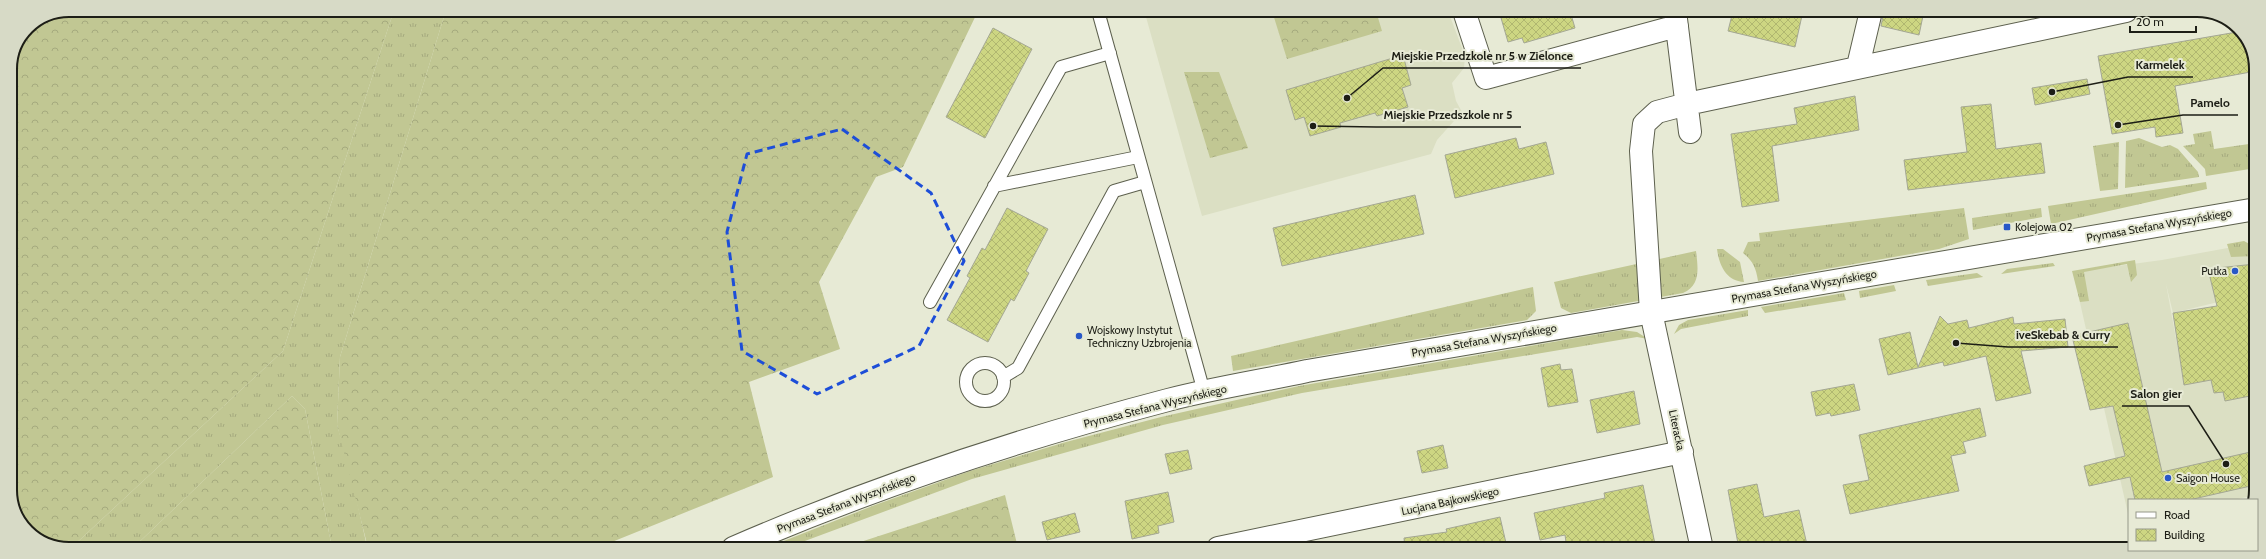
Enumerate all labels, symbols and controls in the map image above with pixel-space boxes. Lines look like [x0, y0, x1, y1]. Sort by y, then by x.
scale bar [2130, 8, 2196, 34]
text: 20 m [2136, 14, 2164, 29]
callout: Miejskie Przedzkole nr 5 w Zielonce [1383, 44, 1581, 68]
text: Miejskie Przedzkole nr 5 w Zielonce [1391, 48, 1573, 63]
callout: Karmelek [2128, 53, 2193, 77]
text: Karmelek [2135, 57, 2185, 72]
callout: Pamelo [2183, 91, 2238, 115]
text: Pamelo [2190, 95, 2230, 110]
callout: Miejskie Przedszkole nr 5 [1376, 103, 1521, 127]
text: Miejskie Przedszkole nr 5 [1384, 107, 1512, 122]
street label: Prymasa Stefana Wyszyńskiego [2085, 205, 2233, 245]
place label: Kolejowa 02 [2015, 220, 2073, 234]
marker: Kolejowa 02 [2002, 222, 2012, 232]
place label: Putka [2201, 264, 2228, 278]
street label: Prymasa Stefana Wyszyńskiego [1730, 266, 1878, 306]
marker: Putka [2230, 266, 2240, 276]
street label: Prymasa Stefana Wyszyńskiego [1410, 320, 1558, 360]
place label: Wojskowy Instytut Techniczny Uzbrojenia [1087, 323, 1192, 350]
callout: iveSkebab & Curry [2008, 323, 2118, 347]
text: iveSkebab & Curry [2016, 327, 2111, 342]
marker: Wojskowy Instytut Techniczny Uzbrojenia [1074, 331, 1084, 341]
street label: Prymasa Stefana Wyszyńskiego [1082, 381, 1228, 431]
callout: Salon gier [2122, 382, 2189, 406]
text: Salon gier [2130, 386, 2182, 401]
street label: Literacka [1666, 409, 1688, 452]
street label: Prymasa Stefana Wyszyńskiego [775, 470, 917, 536]
place label: Saigon House [2176, 471, 2240, 485]
marker: Saigon House [2163, 473, 2173, 483]
street label: Lucjana Bajkowskiego [1400, 484, 1500, 518]
legend [2128, 499, 2258, 551]
text: Road [2164, 507, 2190, 522]
text: Building [2164, 527, 2206, 542]

